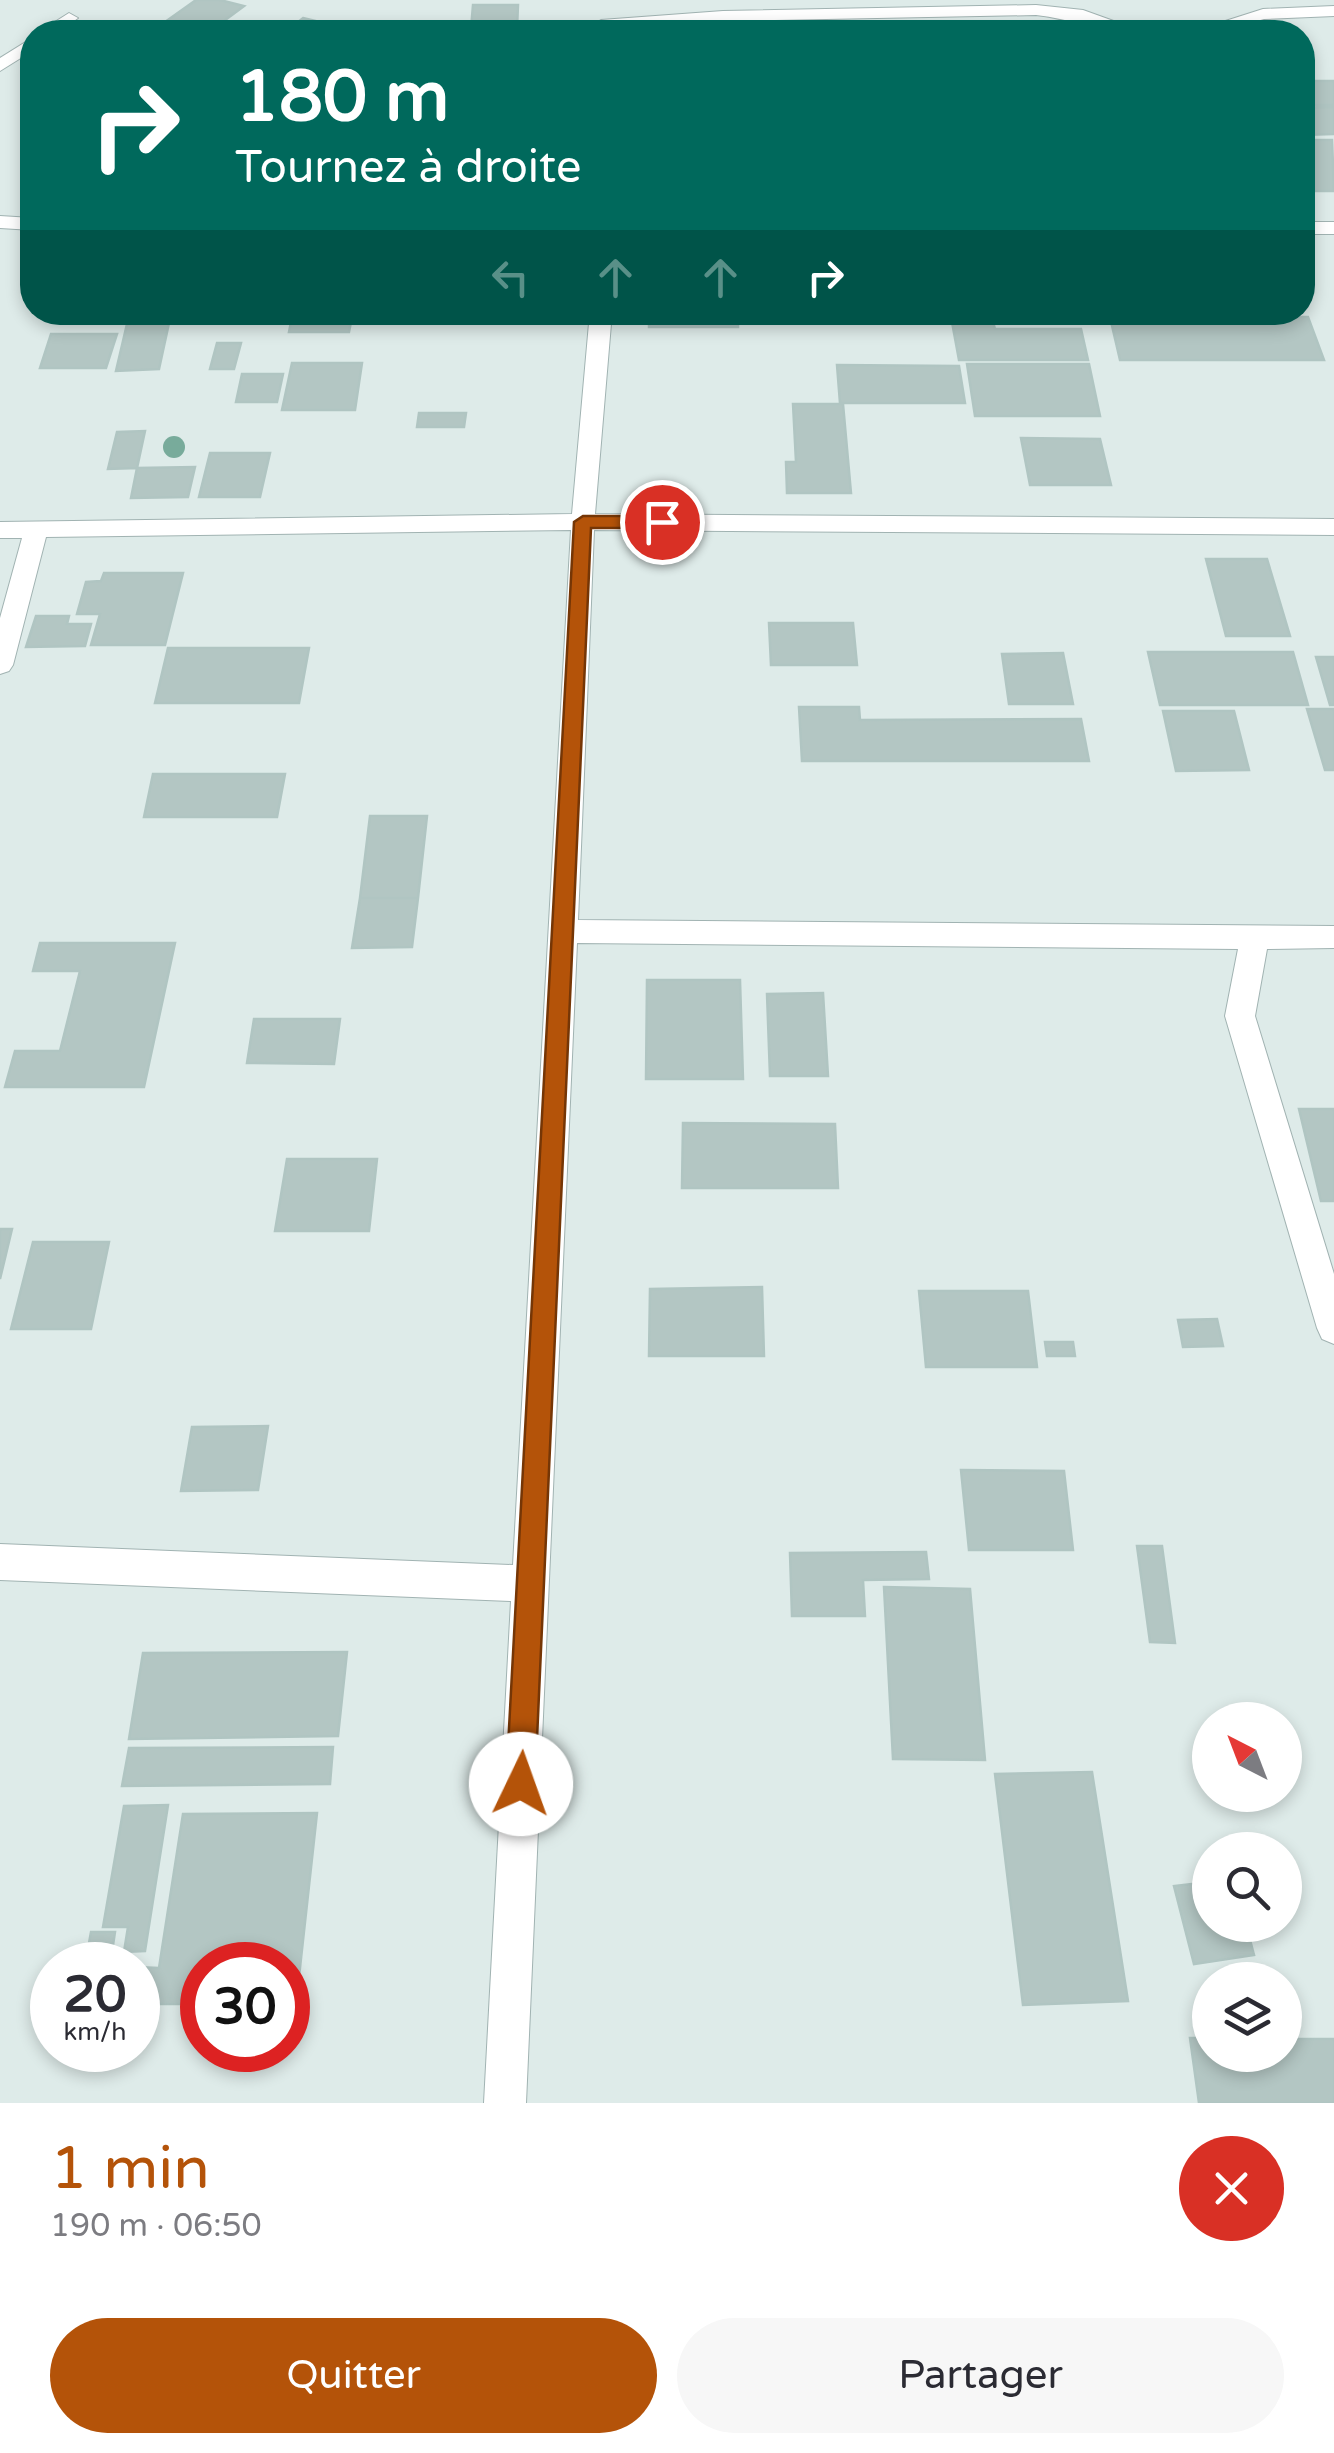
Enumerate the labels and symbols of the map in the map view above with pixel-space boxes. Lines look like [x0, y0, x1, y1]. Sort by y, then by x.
pin [620, 480, 705, 565]
north arrow [1192, 1702, 1302, 1812]
position arrow [469, 1732, 573, 1836]
speed limit sign: 30 [180, 1942, 310, 2072]

